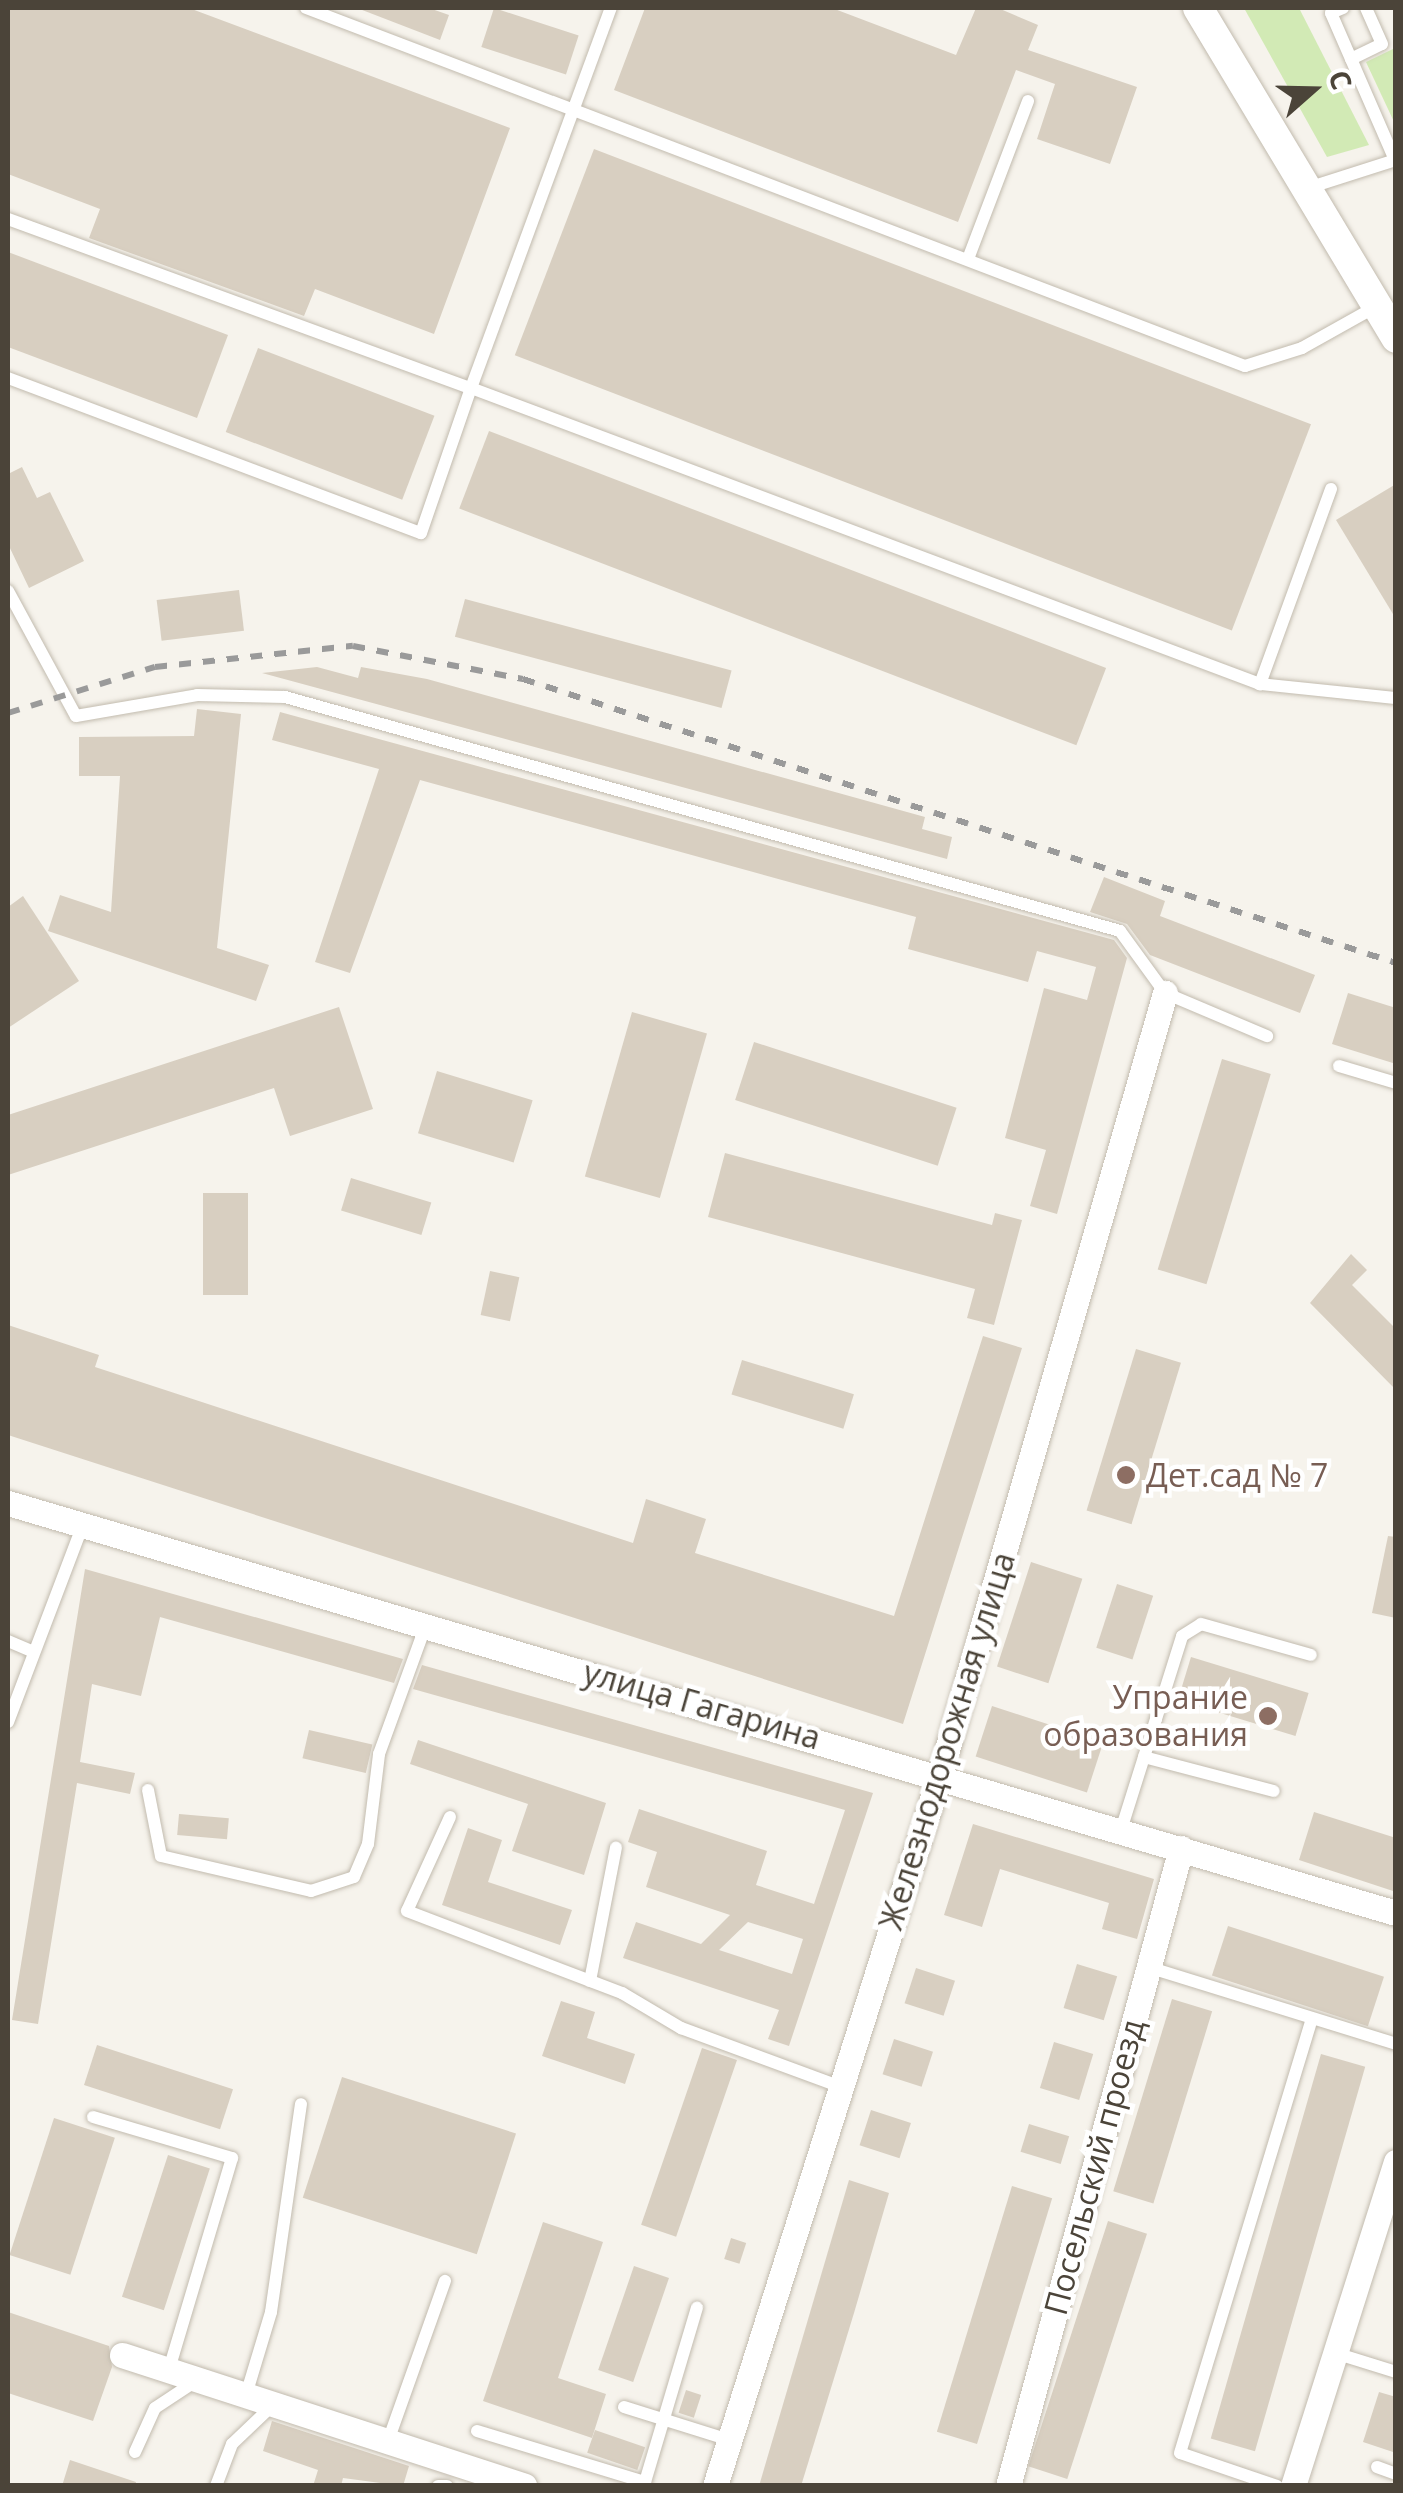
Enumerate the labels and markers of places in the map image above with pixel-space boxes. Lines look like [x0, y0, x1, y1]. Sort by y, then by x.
place label: Дет.сад № 7 [1146, 1456, 1328, 1494]
marker: Дет.сад № 7 [1115, 1464, 1137, 1486]
place label: Упрание образования [1043, 1679, 1248, 1754]
marker: Упрание образования [1257, 1705, 1279, 1727]

